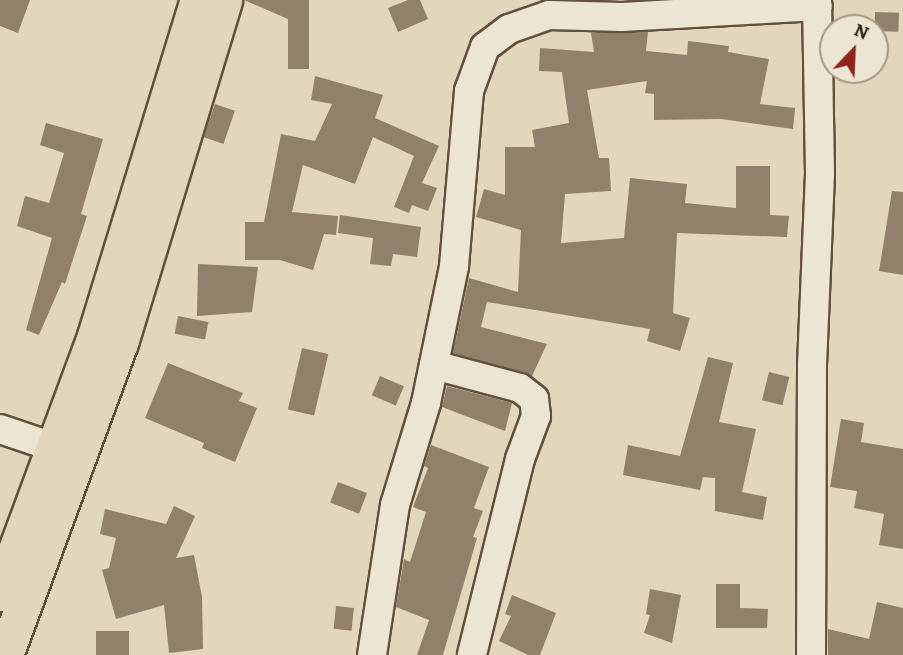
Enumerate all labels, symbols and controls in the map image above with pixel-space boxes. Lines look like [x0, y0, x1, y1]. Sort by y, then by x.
north arrow [819, 14, 889, 84]
text: N [850, 17, 873, 46]

